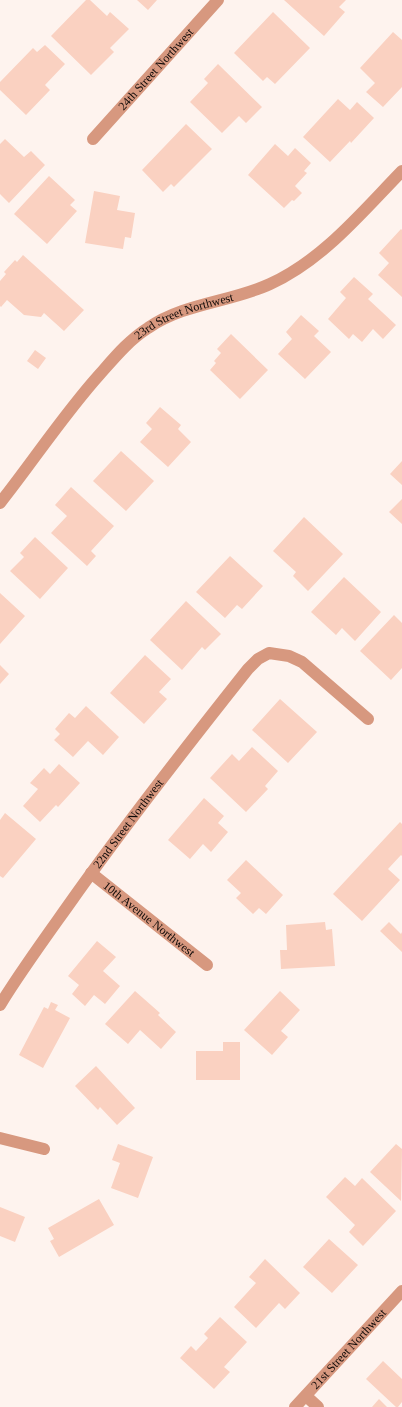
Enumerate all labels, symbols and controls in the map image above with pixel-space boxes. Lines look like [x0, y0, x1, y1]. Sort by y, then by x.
street label: 24th Street Northwest [115, 25, 197, 113]
street label: 23rd Street Northwest [131, 290, 235, 342]
street label: 22nd Street Northwest [90, 776, 167, 871]
street label: 10th Avenue Northwest [100, 878, 198, 960]
street label: 21st Street Northwest [308, 1305, 389, 1392]

